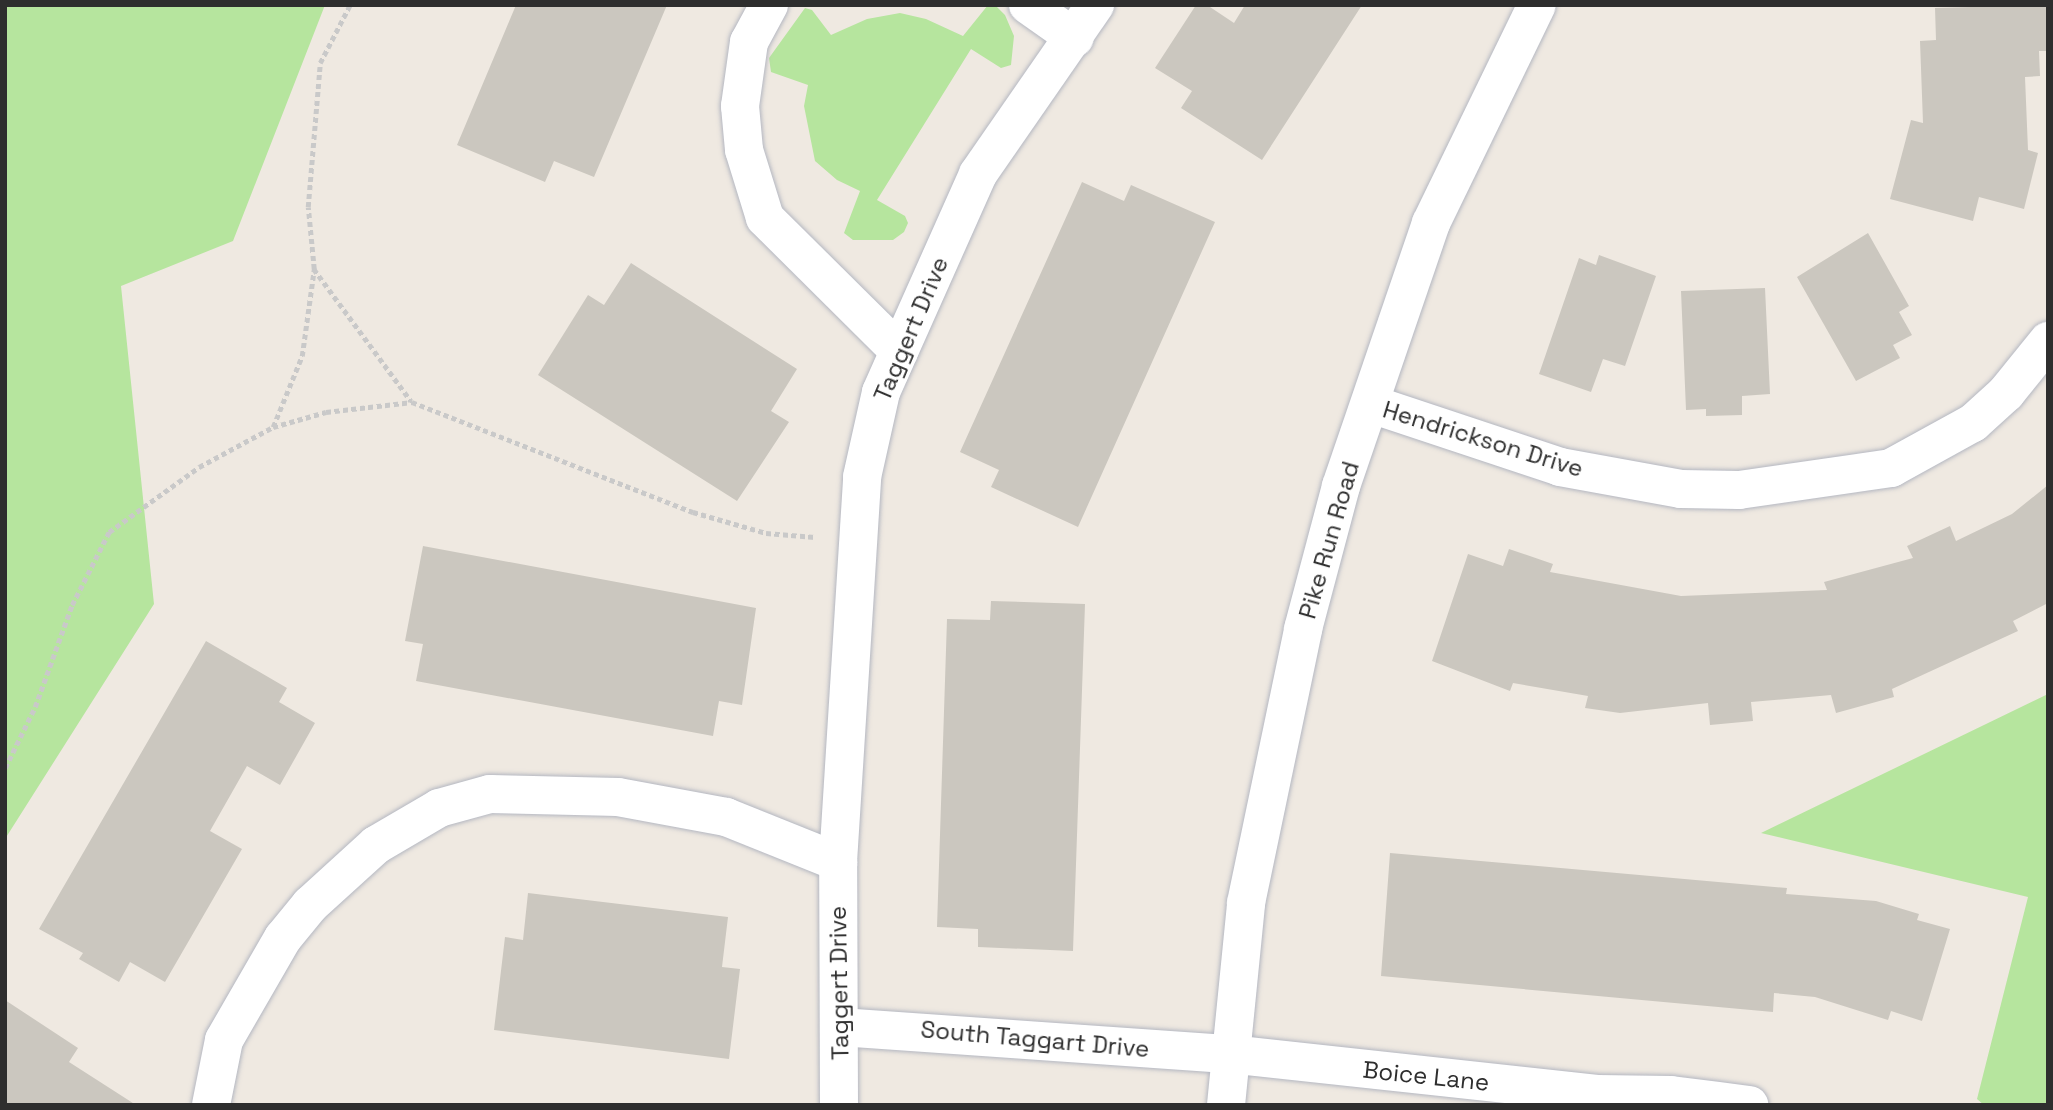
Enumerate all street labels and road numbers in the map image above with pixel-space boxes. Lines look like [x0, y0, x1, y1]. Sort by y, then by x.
street label: Taggert Drive [868, 252, 954, 406]
street label: Hendrickson Drive [1379, 395, 1587, 483]
street label: Pike Run Road [1293, 458, 1365, 622]
street label: Taggert Drive [823, 906, 855, 1060]
street label: South Taggart Drive [919, 1015, 1151, 1063]
street label: Boice Lane [1361, 1055, 1491, 1097]

